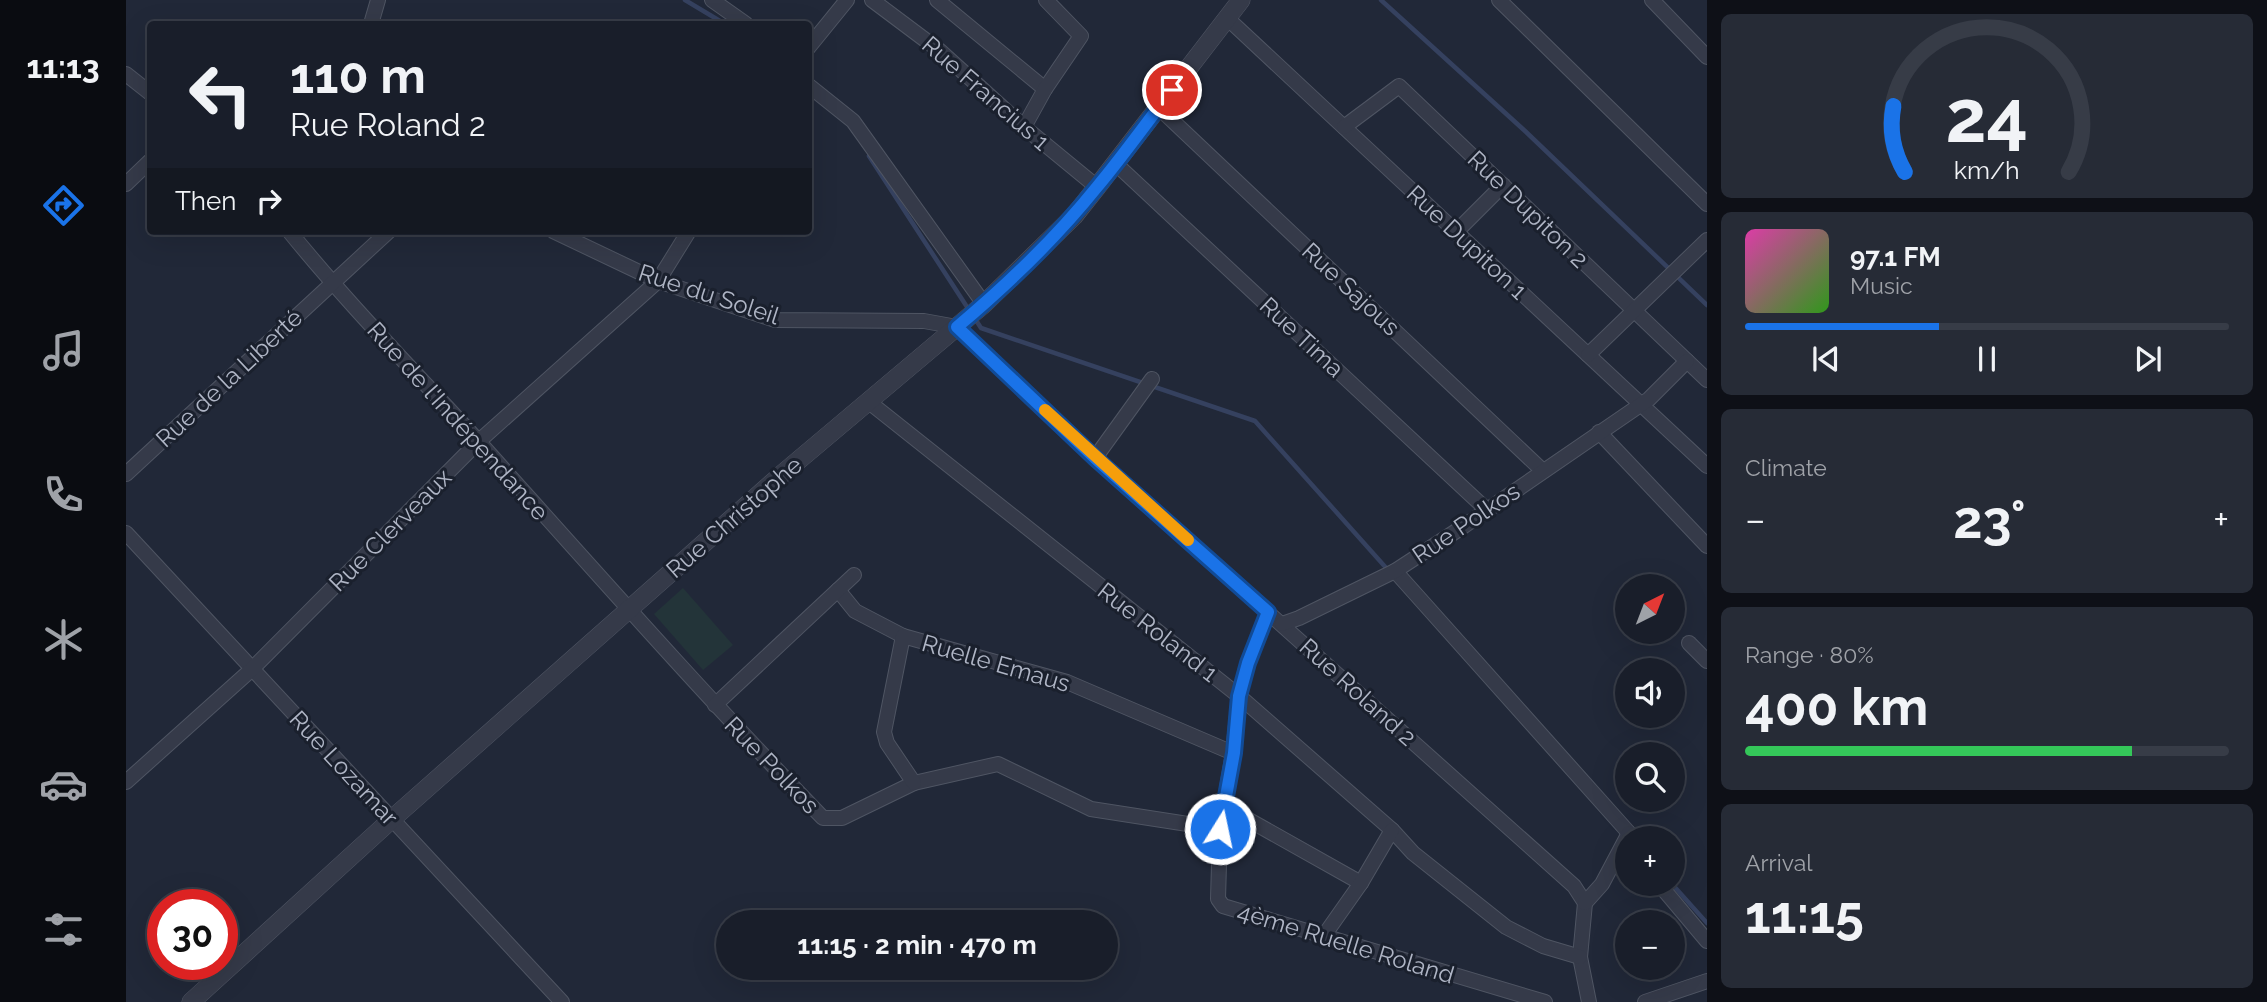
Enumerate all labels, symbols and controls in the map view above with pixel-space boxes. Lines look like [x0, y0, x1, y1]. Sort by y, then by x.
street label: Rue Francius 1 [916, 30, 1056, 156]
text: 110 m [290, 47, 426, 104]
text: 11:13 [26, 48, 100, 85]
icon: left [175, 49, 266, 140]
pin [1142, 60, 1202, 120]
icon: arrive [1153, 71, 1191, 109]
text: 24 [1946, 74, 2028, 159]
text: Rue Roland 2 [290, 106, 486, 143]
street label: Rue Dupiton 2 [1462, 144, 1594, 274]
text: km/h [1954, 155, 2020, 185]
street label: Rue Dupiton 1 [1401, 179, 1533, 305]
icon: directions [39, 181, 88, 230]
icon: right [250, 182, 288, 220]
text: Then [175, 186, 236, 216]
street label: Rue Sajous [1296, 236, 1406, 342]
text: 97.1 FM [1850, 242, 1941, 272]
street label: Rue du Soleil [635, 258, 784, 331]
text: Music [1850, 272, 1913, 299]
street label: Rue Tima [1254, 291, 1350, 383]
street label: Rue de la Liberté [150, 303, 308, 453]
street label: Rue de l'Indépendance [361, 316, 555, 526]
icon: music [39, 326, 88, 375]
icon: previous [1807, 340, 1845, 378]
icon: pause [1968, 340, 2006, 378]
icon: next [2129, 340, 2167, 378]
street label: Rue Christophe [660, 450, 808, 584]
text: Climate [1745, 454, 1827, 481]
street label: Rue Clerveaux [323, 463, 457, 597]
icon: phone [39, 470, 88, 519]
street label: Rue Polkos [1407, 476, 1525, 570]
text: 23° [1953, 489, 2026, 550]
text: − [1745, 497, 1765, 542]
text: + [2213, 497, 2229, 542]
north arrow [1615, 574, 1685, 644]
map controls [1615, 574, 1685, 980]
street label: Rue Roland 1 [1092, 576, 1224, 688]
icon: climate [39, 615, 88, 664]
street label: Ruelle Emaus [919, 628, 1073, 698]
street label: Rue Roland 2 [1294, 632, 1422, 752]
text: Range · 80% [1745, 641, 1874, 668]
button: sound [1615, 658, 1685, 728]
text: 400 km [1745, 676, 1928, 737]
street label: Rue Lozamar [284, 705, 405, 832]
street label: Rue Polkos [719, 711, 825, 819]
button: search [1615, 742, 1685, 812]
icon: car [39, 760, 88, 809]
position arrow [1183, 792, 1257, 866]
button: + [1615, 826, 1685, 896]
text: Arrival [1745, 849, 1812, 876]
text: 11:15 [1745, 884, 1864, 945]
speed limit sign: 30 [147, 889, 238, 980]
street label: 4ème Ruelle Roland [1234, 896, 1458, 990]
icon: filters [39, 905, 88, 954]
button: − [1615, 910, 1685, 980]
text: 11:15 · 2 min · 470 m [797, 930, 1037, 960]

